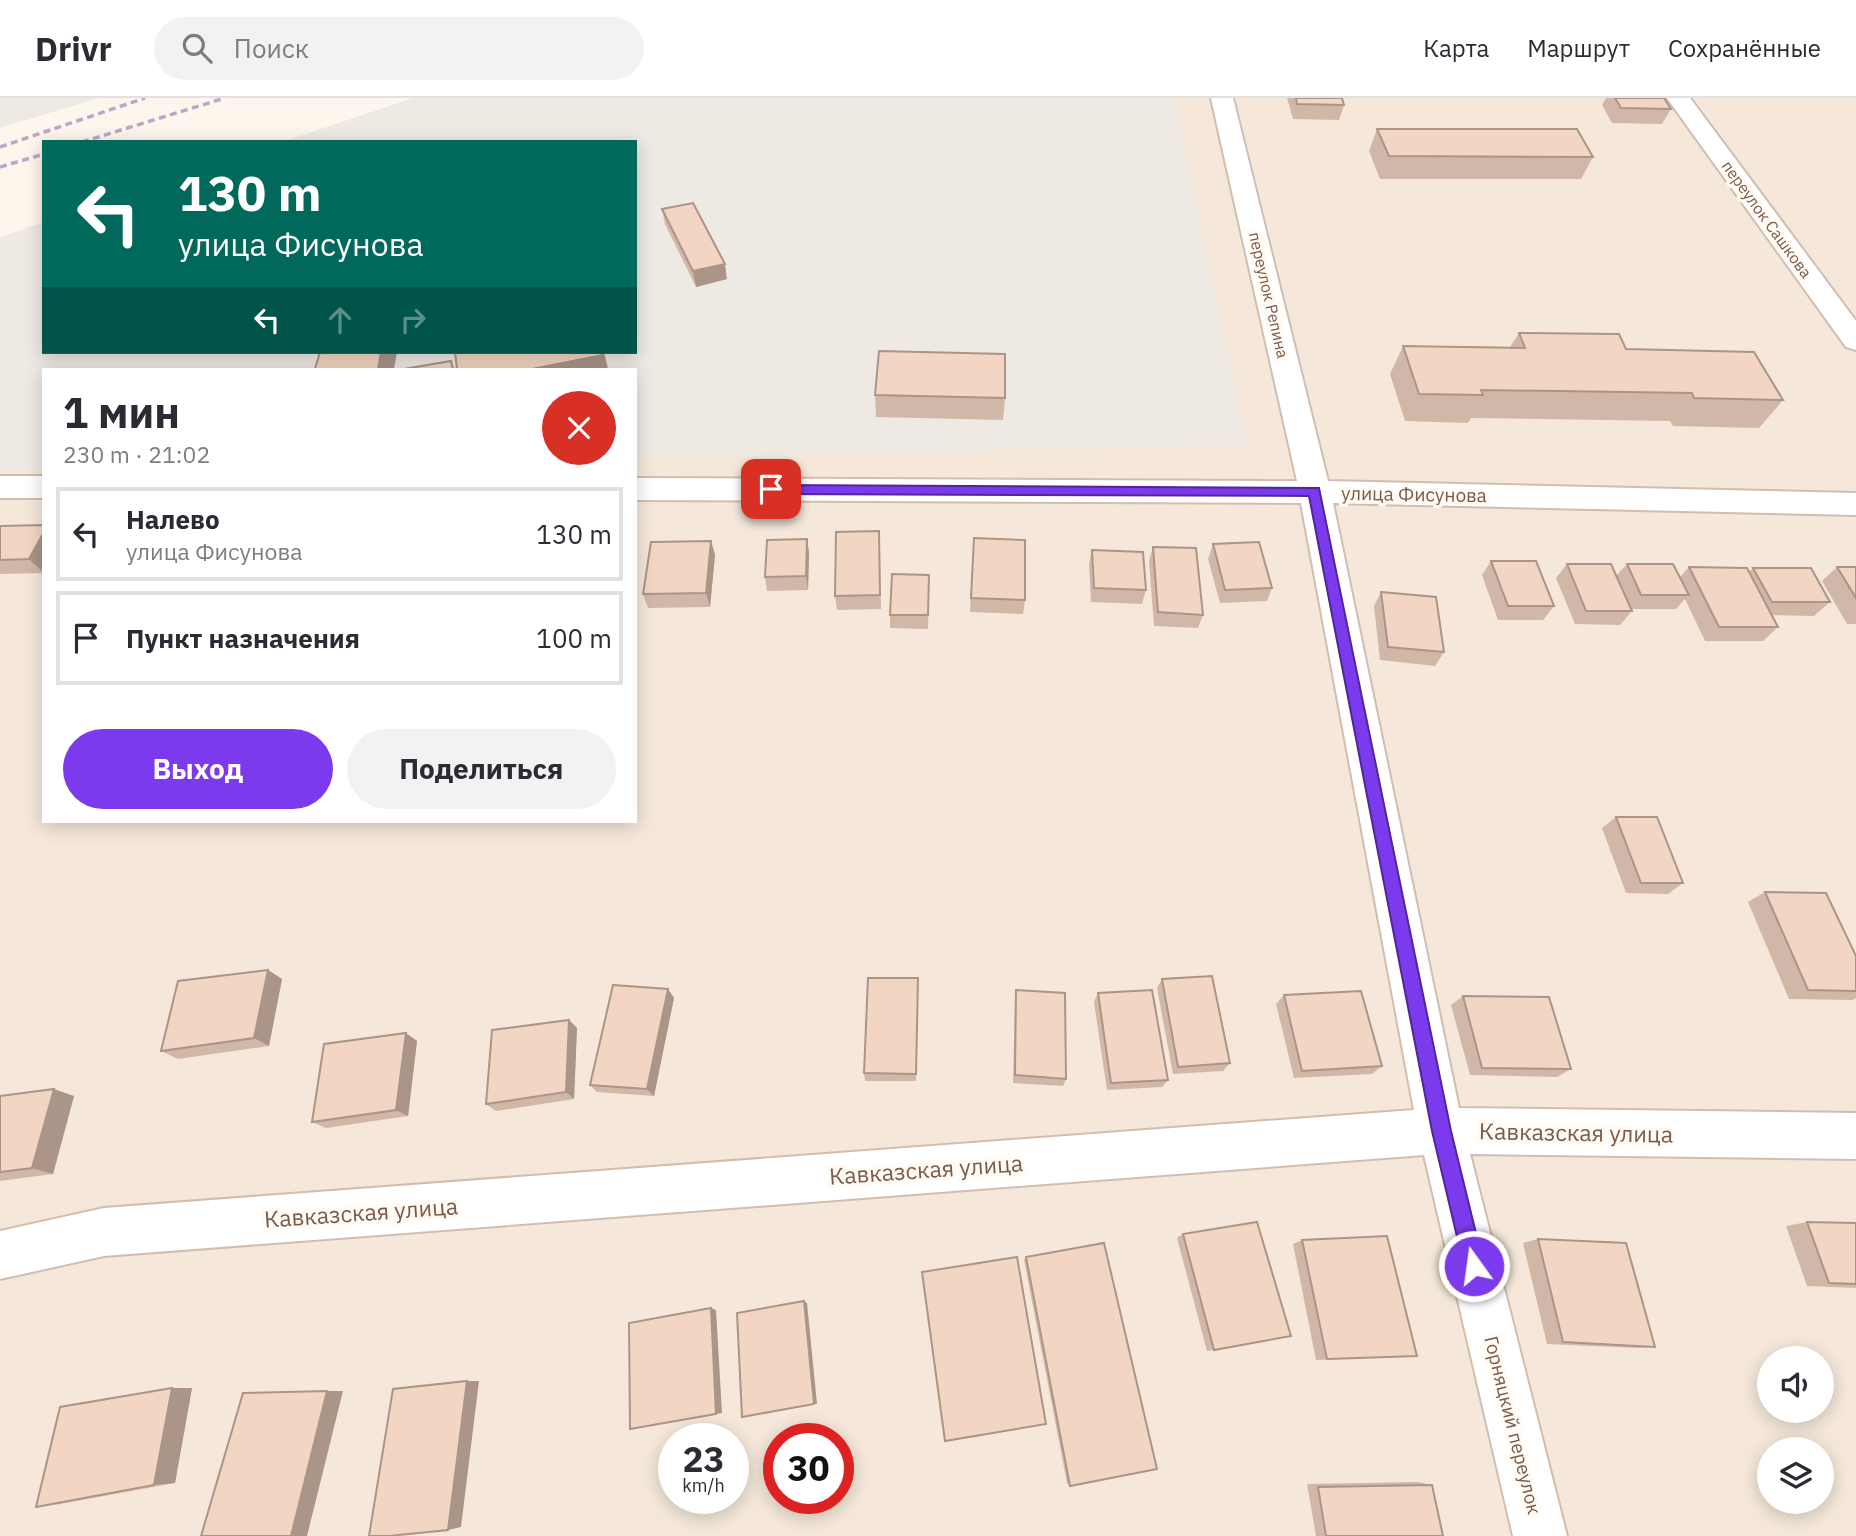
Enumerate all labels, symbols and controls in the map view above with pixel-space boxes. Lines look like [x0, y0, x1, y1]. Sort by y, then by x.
search box [154, 17, 644, 80]
text: Drivr [35, 27, 112, 70]
icon: search [178, 29, 216, 67]
text: Поиск [234, 31, 309, 65]
text: Карта [1423, 32, 1489, 64]
text: Маршрут [1527, 32, 1630, 64]
text: Сохранённые [1668, 32, 1821, 64]
street label: переулок Сашкова [1718, 156, 1817, 282]
text: 130 m [178, 161, 322, 224]
icon: left [63, 168, 154, 259]
text: улица Фисунова [178, 223, 424, 265]
street label: переулок Репина [1245, 230, 1293, 361]
icon: left [248, 301, 286, 339]
icon: ahead [321, 301, 359, 339]
icon: right [394, 301, 432, 339]
text: 1 мин [63, 385, 180, 440]
button: close [542, 391, 616, 465]
text: 230 m · 21:02 [63, 439, 210, 469]
pin [741, 459, 801, 519]
icon: arrive [752, 470, 790, 508]
street label: улица Фисунова [1341, 481, 1487, 507]
text: Налево [126, 502, 220, 536]
icon: left [67, 515, 105, 553]
text: 130 m [536, 517, 612, 551]
text: улица Фисунова [126, 536, 302, 566]
icon: arrive [67, 619, 105, 657]
text: Пункт назначения [126, 621, 360, 655]
text: 100 m [536, 621, 612, 655]
button: Выход [63, 729, 333, 809]
button: Поделиться [347, 729, 616, 809]
street label: Кавказская улица [1479, 1115, 1673, 1149]
street label: Кавказская улица [828, 1147, 1024, 1191]
street label: Кавказская улица [263, 1190, 459, 1234]
position arrow [1437, 1229, 1511, 1303]
street label: Горняцкий переулок [1479, 1333, 1547, 1517]
map controls [1757, 1346, 1834, 1514]
button: sound [1757, 1346, 1834, 1423]
speed limit sign: 30 [763, 1423, 854, 1514]
text: 23 [682, 1436, 725, 1482]
button: layers [1757, 1437, 1834, 1514]
text: km/h [682, 1474, 725, 1497]

